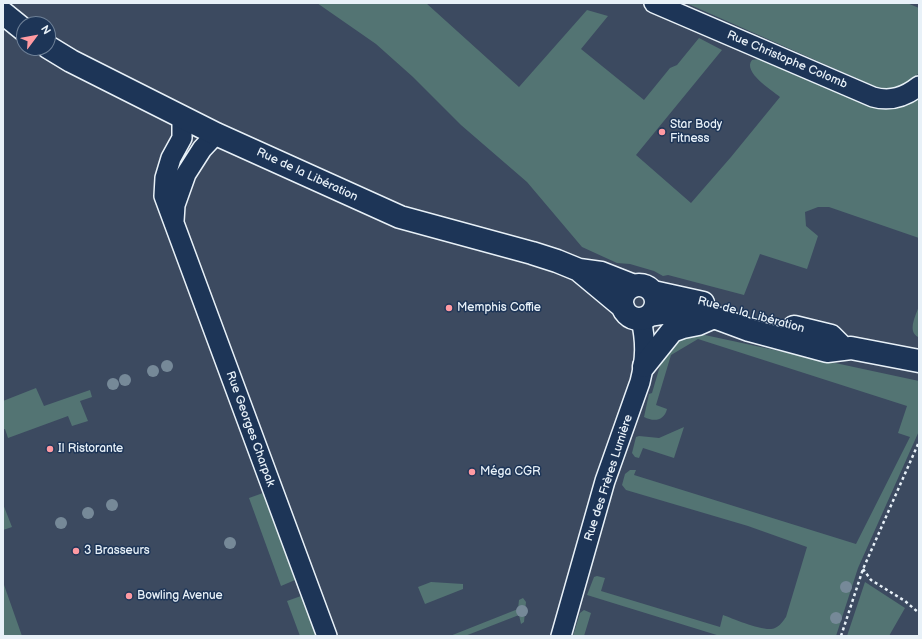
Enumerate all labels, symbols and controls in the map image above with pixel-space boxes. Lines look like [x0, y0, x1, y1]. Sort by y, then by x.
north arrow [16, 16, 56, 56]
text: N [38, 23, 53, 37]
street label: Rue Christophe Colomb [725, 28, 849, 92]
place label: Star Body Fitness [670, 118, 722, 146]
marker: Star Body Fitness [657, 127, 667, 137]
street label: Rue de la Libération [254, 145, 360, 205]
street label: Rue de la Libération [696, 294, 806, 336]
place label: Memphis Coffie [457, 301, 541, 315]
marker: Memphis Coffie [444, 303, 454, 313]
street label: Rue Georges Charpak [222, 369, 278, 489]
street label: Rue des Frères Lumière [582, 413, 636, 543]
place label: Il Ristorante [58, 442, 123, 456]
marker: Il Ristorante [45, 444, 55, 454]
place label: Méga CGR [480, 465, 541, 479]
marker: Méga CGR [467, 467, 477, 477]
place label: 3 Brasseurs [84, 544, 150, 558]
marker: 3 Brasseurs [71, 546, 81, 556]
place label: Bowling Avenue [137, 589, 223, 603]
marker: Bowling Avenue [124, 591, 134, 601]

